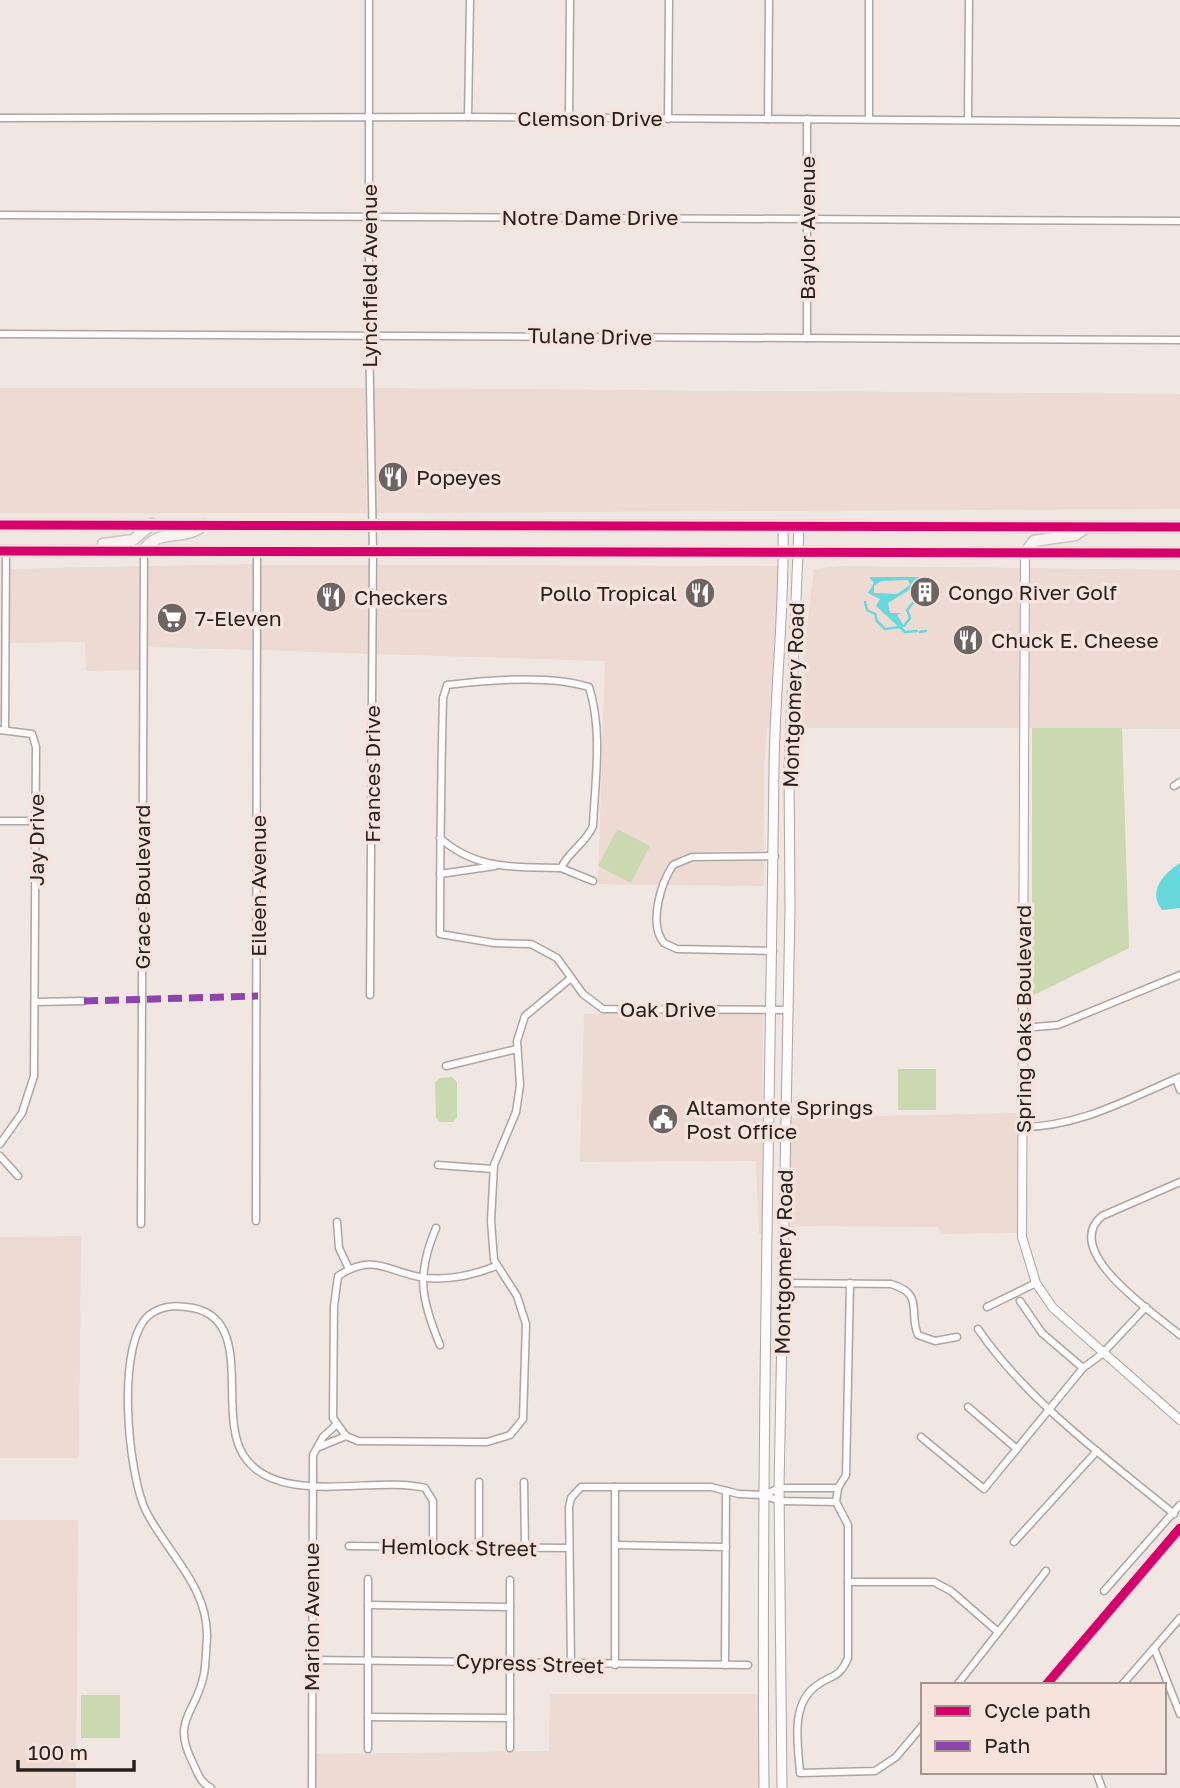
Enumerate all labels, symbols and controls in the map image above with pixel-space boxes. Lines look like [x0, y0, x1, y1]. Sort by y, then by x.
street label: Clemson Drive [517, 105, 663, 131]
street label: Baylor Avenue [794, 156, 820, 300]
street label: Lynchfield Avenue [356, 184, 382, 368]
street label: Notre Dame Drive [502, 204, 679, 230]
street label: Tulane Drive [527, 322, 653, 350]
restaurant icon: Popeyes [376, 460, 410, 494]
place label: Popeyes [416, 464, 501, 490]
building icon: Congo River Golf [908, 575, 942, 609]
restaurant icon: Pollo Tropical [683, 576, 717, 610]
place label: Congo River Golf [948, 579, 1117, 605]
restaurant icon: Checkers [314, 580, 348, 614]
place label: Pollo Tropical [539, 580, 677, 606]
place label: Checkers [354, 584, 448, 610]
supermarket icon: 7-Eleven [155, 601, 189, 635]
street label: Montgomery Road [777, 602, 809, 788]
place label: 7-Eleven [195, 605, 282, 631]
restaurant icon: Chuck E. Cheese [951, 623, 985, 657]
place label: Chuck E. Cheese [991, 627, 1159, 653]
street label: Frances Drive [359, 705, 385, 843]
street label: Jay Drive [23, 794, 49, 886]
street label: Grace Boulevard [129, 804, 155, 970]
street label: Eileen Avenue [245, 815, 271, 957]
street label: Spring Oaks Boulevard [1010, 905, 1036, 1133]
street label: Oak Drive [620, 996, 716, 1022]
place label: Altamonte Springs Post Office [686, 1094, 873, 1144]
public building icon: Altamonte Springs Post Office [646, 1102, 680, 1136]
street label: Montgomery Road [768, 1169, 798, 1355]
street label: Hemlock Street [381, 1533, 537, 1561]
street label: Marion Avenue [298, 1543, 324, 1691]
street label: Cypress Street [455, 1647, 605, 1679]
legend [921, 1683, 1166, 1774]
text: Cycle path [984, 1697, 1091, 1723]
scale bar [18, 1728, 133, 1772]
text: Path [984, 1732, 1031, 1758]
text: 100 m [28, 1739, 88, 1765]

